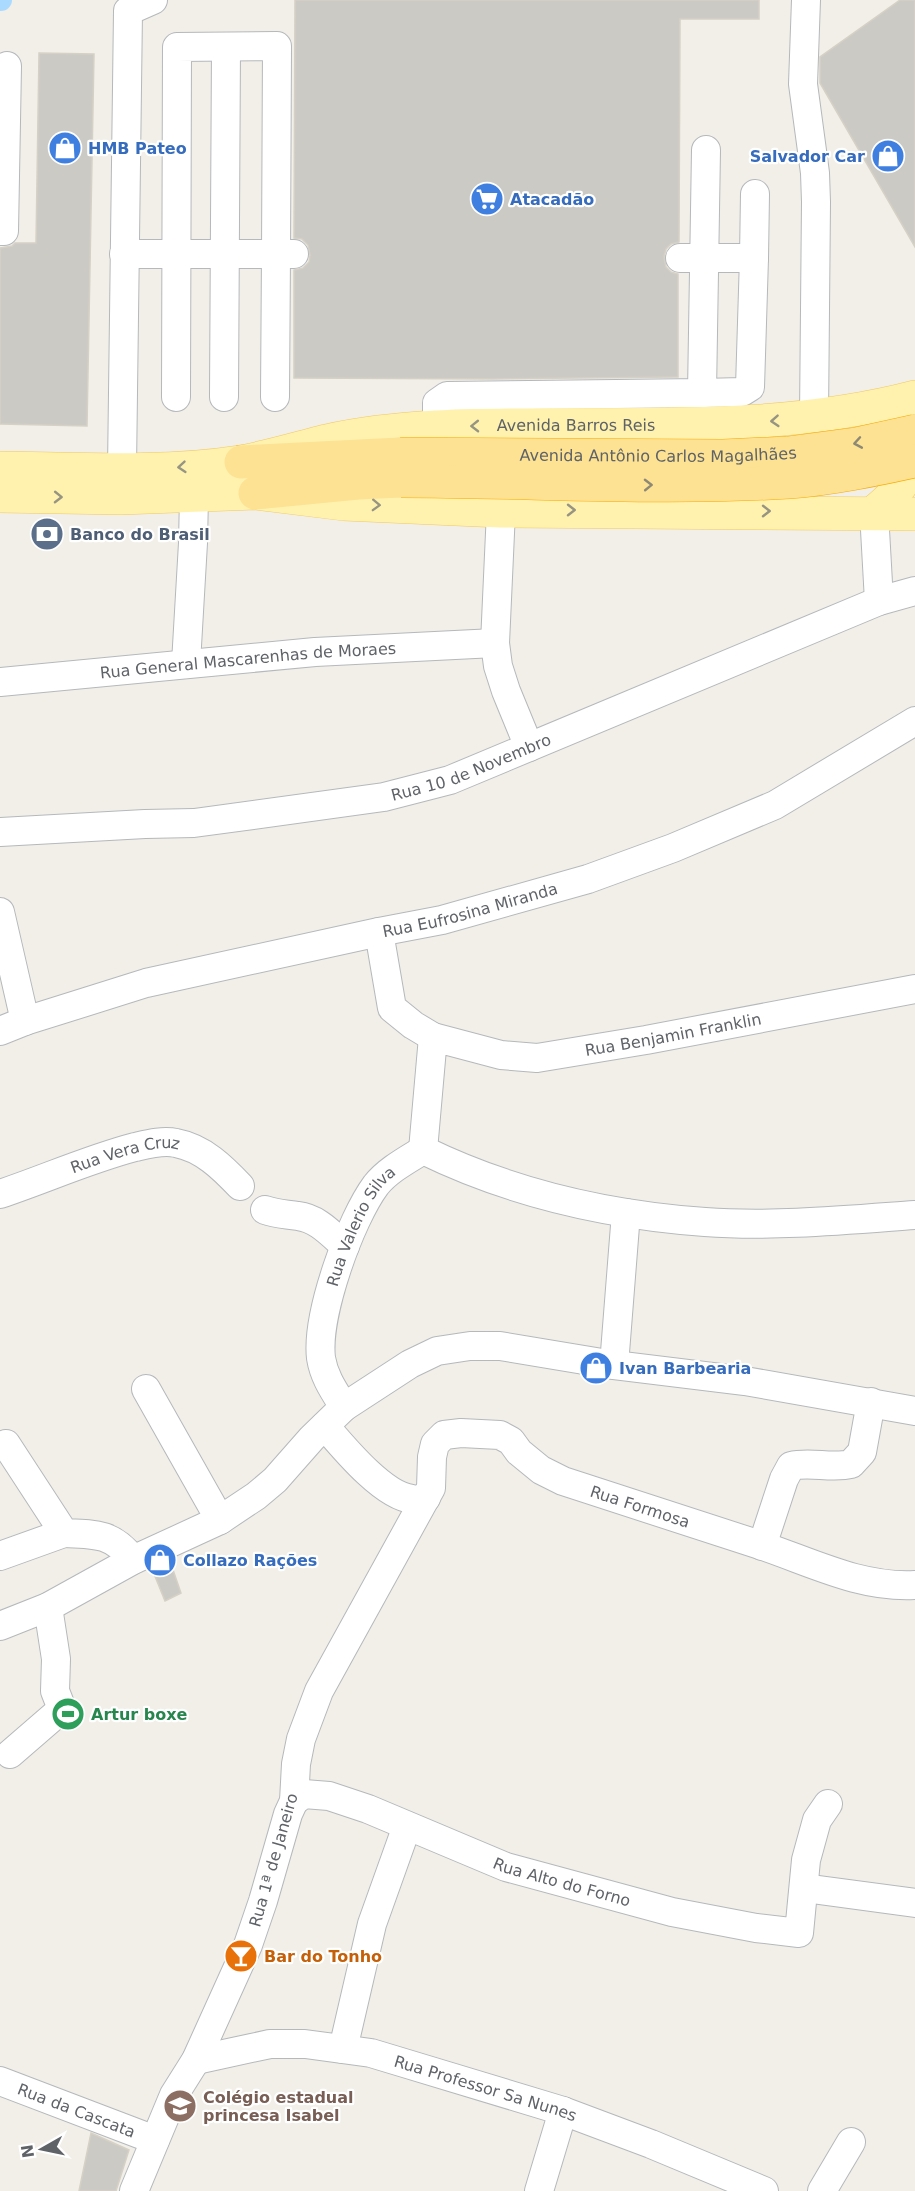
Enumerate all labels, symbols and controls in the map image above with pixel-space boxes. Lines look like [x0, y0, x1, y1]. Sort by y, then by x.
shop icon: HMB Pateo [47, 130, 83, 166]
shop icon: Salvador Car [870, 138, 906, 174]
place label: HMB Pateo [88, 139, 187, 158]
place label: Salvador Car [750, 147, 865, 166]
supermarket icon: Atacadão [469, 181, 505, 217]
place label: Atacadão [510, 190, 594, 209]
one-way arrow [770, 414, 779, 427]
street label: Avenida Barros Reis [497, 416, 655, 435]
one-way arrow [470, 420, 479, 433]
one-way arrow [853, 437, 862, 449]
street label: Avenida Antônio Carlos Magalhães [519, 443, 798, 466]
one-way arrow [178, 460, 187, 473]
one-way arrow [644, 478, 653, 491]
one-way arrow [54, 491, 63, 503]
one-way arrow [371, 498, 380, 511]
one-way arrow [566, 504, 575, 516]
one-way arrow [761, 505, 770, 517]
bank icon: Banco do Brasil [29, 516, 65, 552]
place label: Banco do Brasil [70, 525, 210, 544]
street label: Rua General Mascarenhas de Moraes [99, 639, 397, 682]
street label: Rua 10 de Novembro [389, 730, 554, 805]
street label: Rua Eufrosina Miranda [381, 879, 560, 941]
street label: Rua Benjamin Franklin [584, 1009, 763, 1060]
street label: Rua Vera Cruz [68, 1133, 182, 1177]
street label: Rua Valerio Silva [323, 1162, 399, 1289]
shop icon: Ivan Barbearia [578, 1350, 614, 1386]
place label: Ivan Barbearia [619, 1359, 751, 1378]
street label: Rua Formosa [588, 1482, 692, 1532]
shop icon: Collazo Rações [142, 1542, 178, 1578]
place label: Collazo Rações [183, 1551, 317, 1570]
sports icon: Artur boxe [50, 1696, 86, 1732]
place label: Artur boxe [91, 1705, 188, 1724]
street label: Rua 1ª de Janeiro [245, 1791, 302, 1929]
street label: Rua Alto do Forno [490, 1854, 633, 1910]
bar icon: Bar do Tonho [223, 1938, 259, 1974]
place label: Bar do Tonho [264, 1947, 382, 1966]
street label: Rua Professor Sa Nunes [392, 2052, 579, 2125]
street label: Rua da Cascata [15, 2080, 138, 2142]
school or university icon: Colégio estadual princesa Isabel [162, 2088, 198, 2124]
place label: Colégio estadual princesa Isabel [203, 2088, 354, 2125]
north arrow [12, 2119, 72, 2179]
text: N [17, 2143, 38, 2159]

